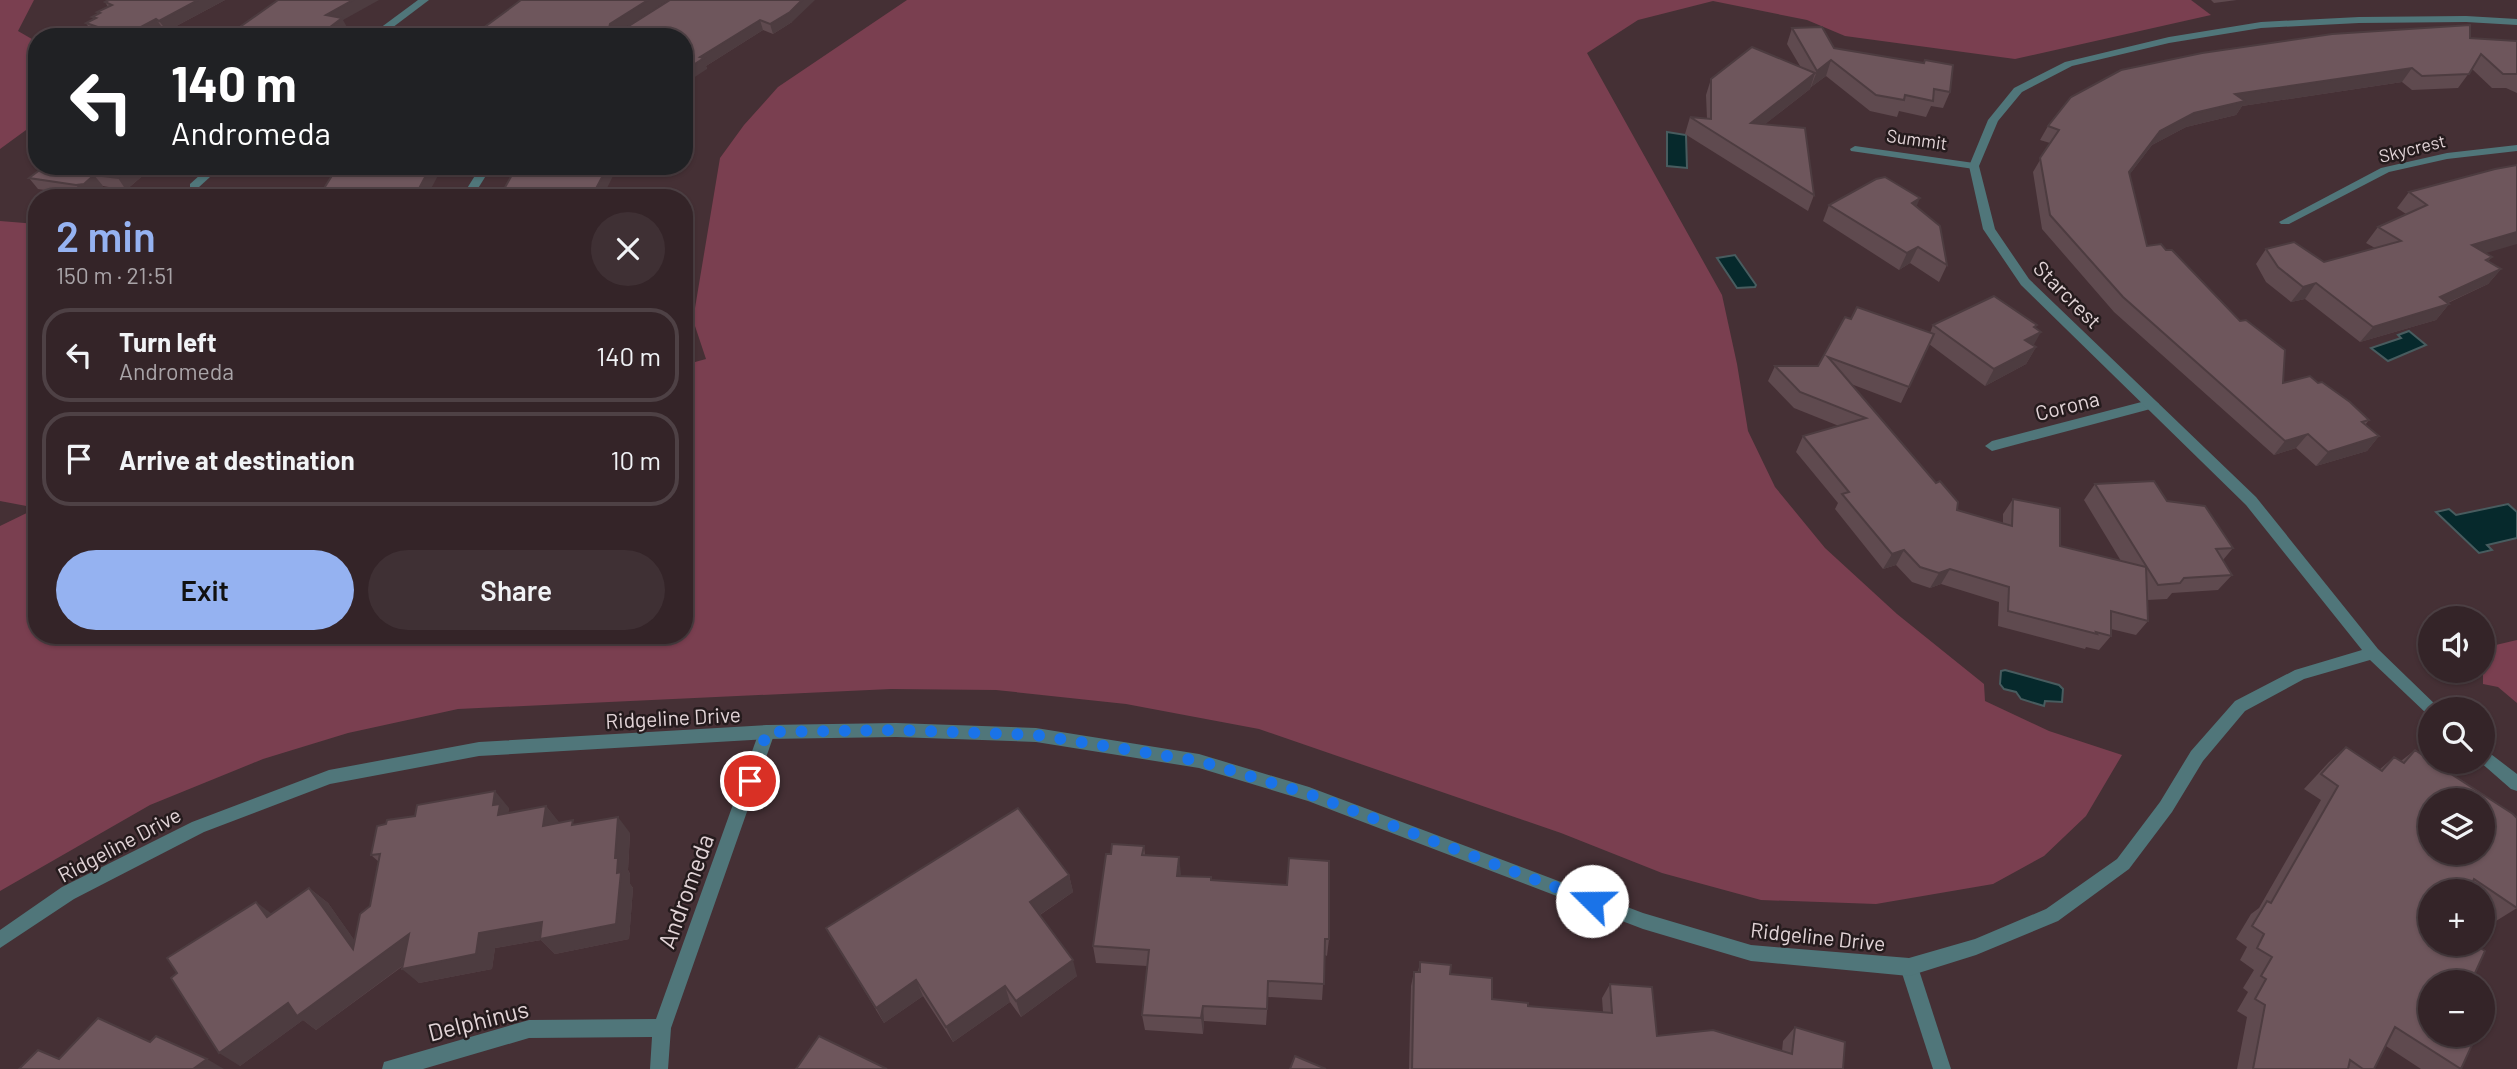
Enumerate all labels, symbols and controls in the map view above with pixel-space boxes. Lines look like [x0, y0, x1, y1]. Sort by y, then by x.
text: 140 m [171, 53, 297, 112]
icon: left [56, 56, 147, 147]
text: Andromeda [171, 113, 331, 151]
street label: Summit [1885, 124, 1949, 154]
street label: Skycrest [2376, 129, 2448, 167]
text: 2 min [56, 210, 156, 260]
button: close [591, 212, 665, 286]
street label: Starcrest [2029, 255, 2107, 333]
text: 150 m · 21:51 [56, 261, 174, 289]
text: Turn left [119, 326, 217, 357]
icon: left [60, 336, 98, 374]
text: 140 m [596, 340, 661, 371]
text: Andromeda [119, 357, 234, 385]
street label: Corona [2032, 385, 2102, 425]
icon: arrive [60, 440, 98, 478]
text: Arrive at destination [119, 444, 355, 475]
text: 10 m [611, 444, 661, 475]
button: Exit [56, 550, 354, 630]
button: Share [368, 550, 665, 630]
map controls [2418, 606, 2495, 1047]
button: sound [2418, 606, 2495, 683]
button: search [2418, 697, 2495, 774]
street label: Ridgeline Drive [605, 701, 741, 733]
pin [720, 751, 780, 811]
icon: arrive [731, 762, 769, 800]
button: layers [2418, 788, 2495, 865]
street label: Ridgeline Drive [53, 801, 185, 887]
street label: Andromeda [651, 830, 719, 952]
position arrow [1555, 864, 1629, 938]
button: + [2418, 879, 2495, 956]
street label: Ridgeline Drive [1749, 916, 1887, 956]
button: − [2418, 970, 2495, 1047]
street label: Delphinus [425, 993, 531, 1047]

